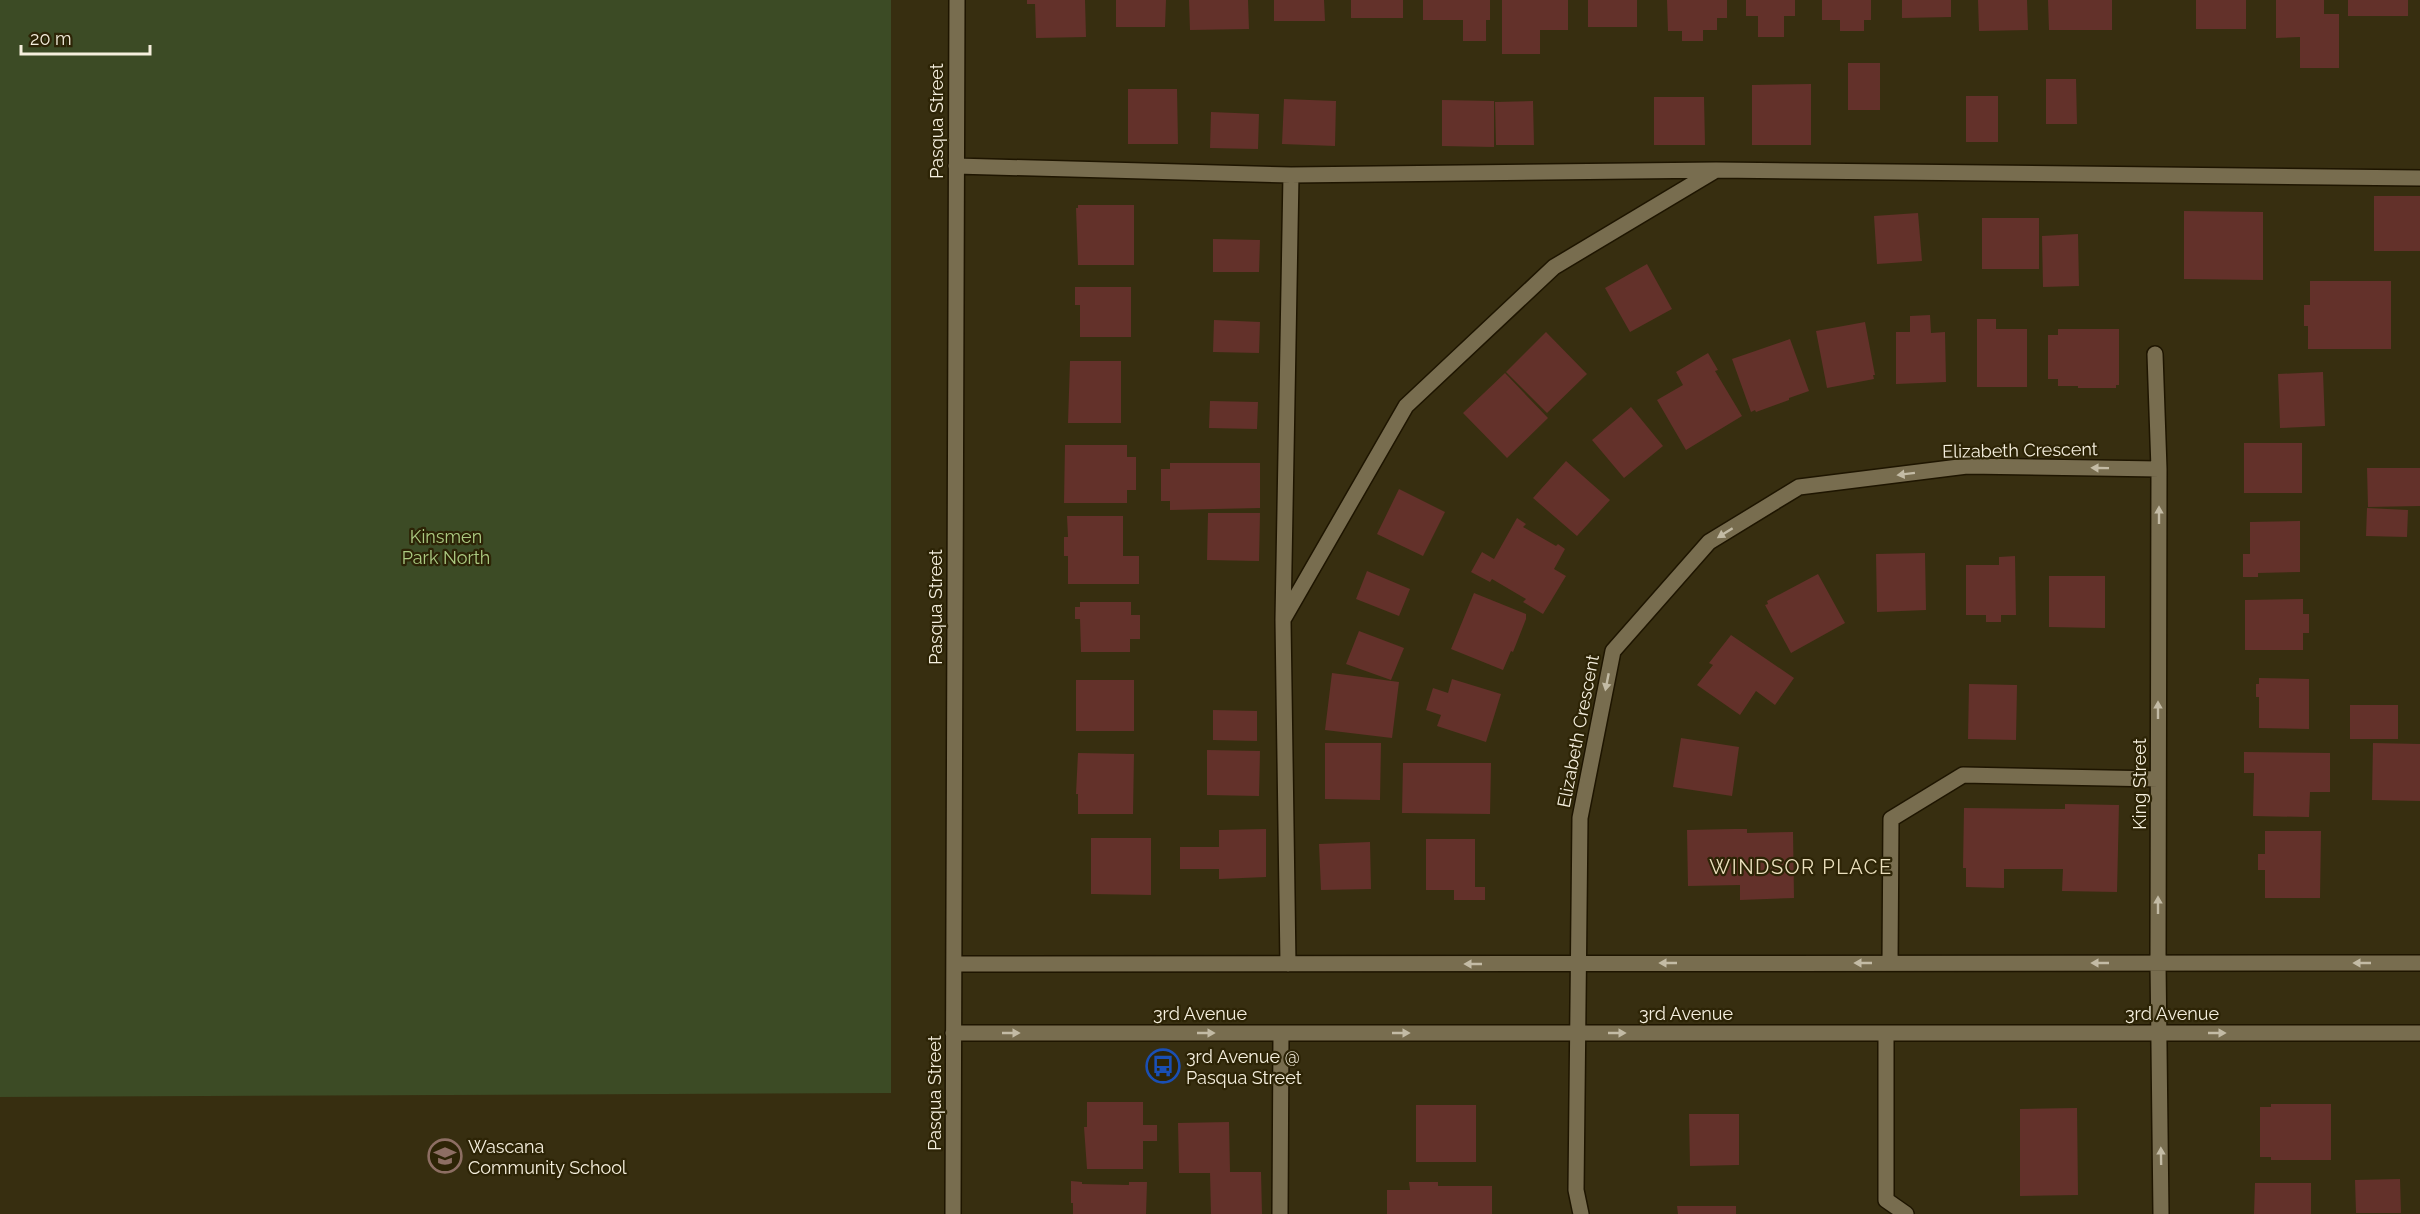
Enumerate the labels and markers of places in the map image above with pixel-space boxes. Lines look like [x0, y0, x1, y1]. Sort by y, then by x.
place label: 3rd Avenue @ Pasqua Street [1186, 1046, 1302, 1088]
bus stop icon: 3rd Avenue @ Pasqua Street [1145, 1048, 1181, 1084]
place label: Wascana Community School [468, 1136, 627, 1178]
school or university icon: Wascana Community School [427, 1138, 463, 1174]

